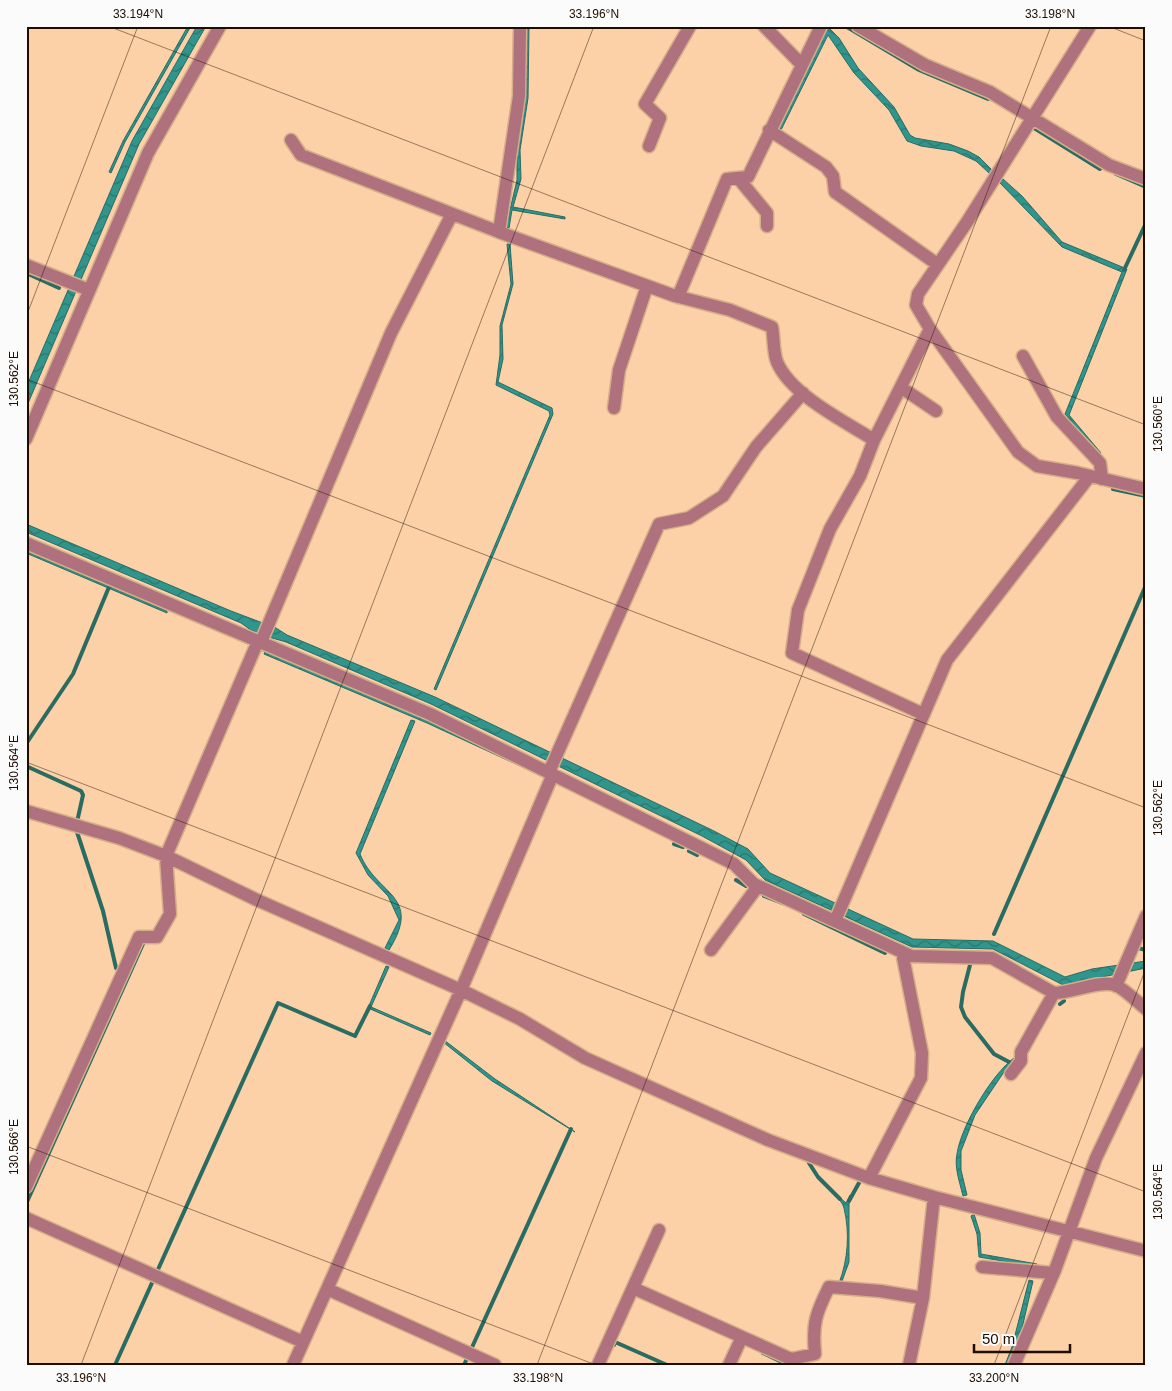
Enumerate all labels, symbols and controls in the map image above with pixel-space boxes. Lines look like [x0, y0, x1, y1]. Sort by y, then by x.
text: 33.194°N [113, 7, 163, 21]
text: 33.196°N [569, 7, 619, 21]
text: 33.198°N [1025, 7, 1075, 21]
text: 130.562°E [7, 351, 21, 407]
text: 130.560°E [1151, 396, 1165, 452]
text: 130.564°E [7, 735, 21, 791]
text: 130.562°E [1151, 780, 1165, 836]
text: 130.566°E [7, 1119, 21, 1175]
text: 130.564°E [1151, 1164, 1165, 1220]
scale bar [974, 1321, 1071, 1353]
text: 50 m [982, 1330, 1015, 1347]
text: 33.196°N [56, 1371, 106, 1385]
text: 33.198°N [513, 1371, 563, 1385]
text: 33.200°N [969, 1371, 1019, 1385]

